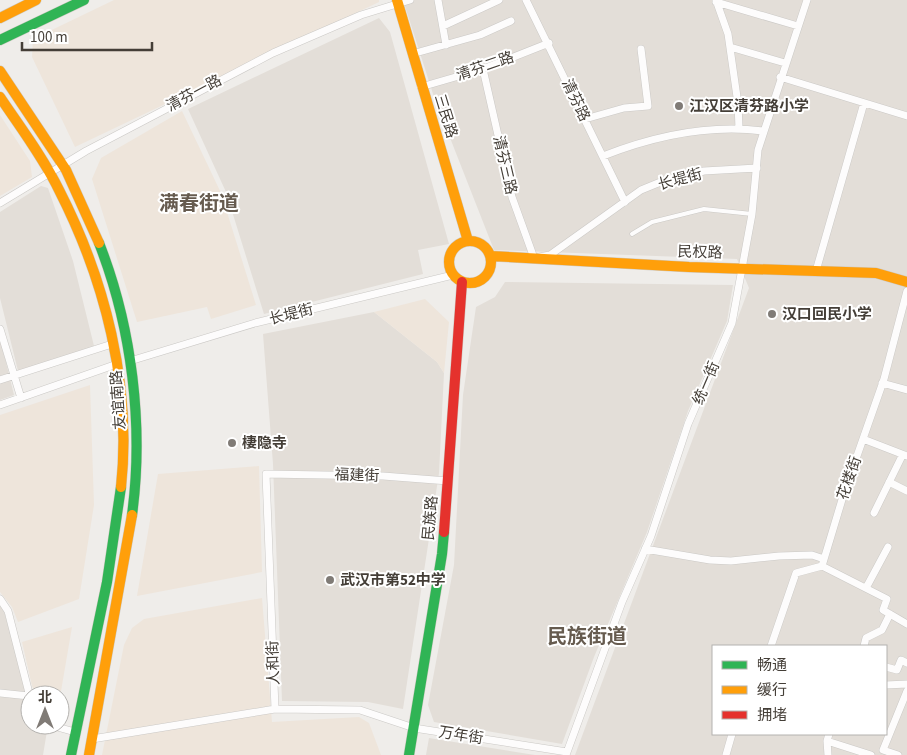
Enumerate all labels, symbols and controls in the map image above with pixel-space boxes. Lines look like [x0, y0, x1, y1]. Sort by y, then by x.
scale bar [22, 20, 152, 52]
text: 100 m [30, 27, 68, 48]
street label: 清芬二路 [453, 47, 517, 86]
street label: 清芬一路 [163, 70, 226, 117]
street label: 清芬路 [556, 75, 595, 125]
street label: 三民路 [429, 92, 462, 141]
place label: 江汉区清芬路小学 [689, 96, 809, 117]
marker: 江汉区清芬路小学 [673, 100, 685, 112]
street label: 清芬三路 [488, 134, 521, 197]
street label: 长堤街 [656, 164, 705, 195]
district label: 满春街道 [159, 190, 239, 218]
street label: 民权路 [677, 241, 723, 264]
street label: 长堤街 [267, 299, 316, 330]
place label: 汉口回民小学 [782, 304, 872, 325]
marker: 汉口回民小学 [766, 308, 778, 320]
street label: 统一街 [688, 358, 725, 408]
street label: 友谊南路 [106, 369, 131, 431]
place label: 棲隐寺 [242, 433, 287, 454]
marker: 棲隐寺 [226, 437, 238, 449]
street label: 花楼街 [832, 453, 867, 503]
street label: 福建街 [334, 464, 380, 487]
street label: 民族路 [418, 495, 443, 541]
place label: 武汉市第52中学 [340, 570, 446, 591]
marker: 武汉市第52中学 [324, 574, 336, 586]
district label: 民族街道 [547, 623, 627, 651]
street label: 人和街 [262, 640, 285, 686]
legend [712, 645, 887, 735]
text: 畅通 [757, 655, 787, 676]
text: 缓行 [757, 680, 787, 701]
north arrow [20, 685, 70, 735]
text: 北 [38, 688, 52, 708]
text: 拥堵 [757, 705, 787, 726]
street label: 万年街 [437, 722, 485, 749]

